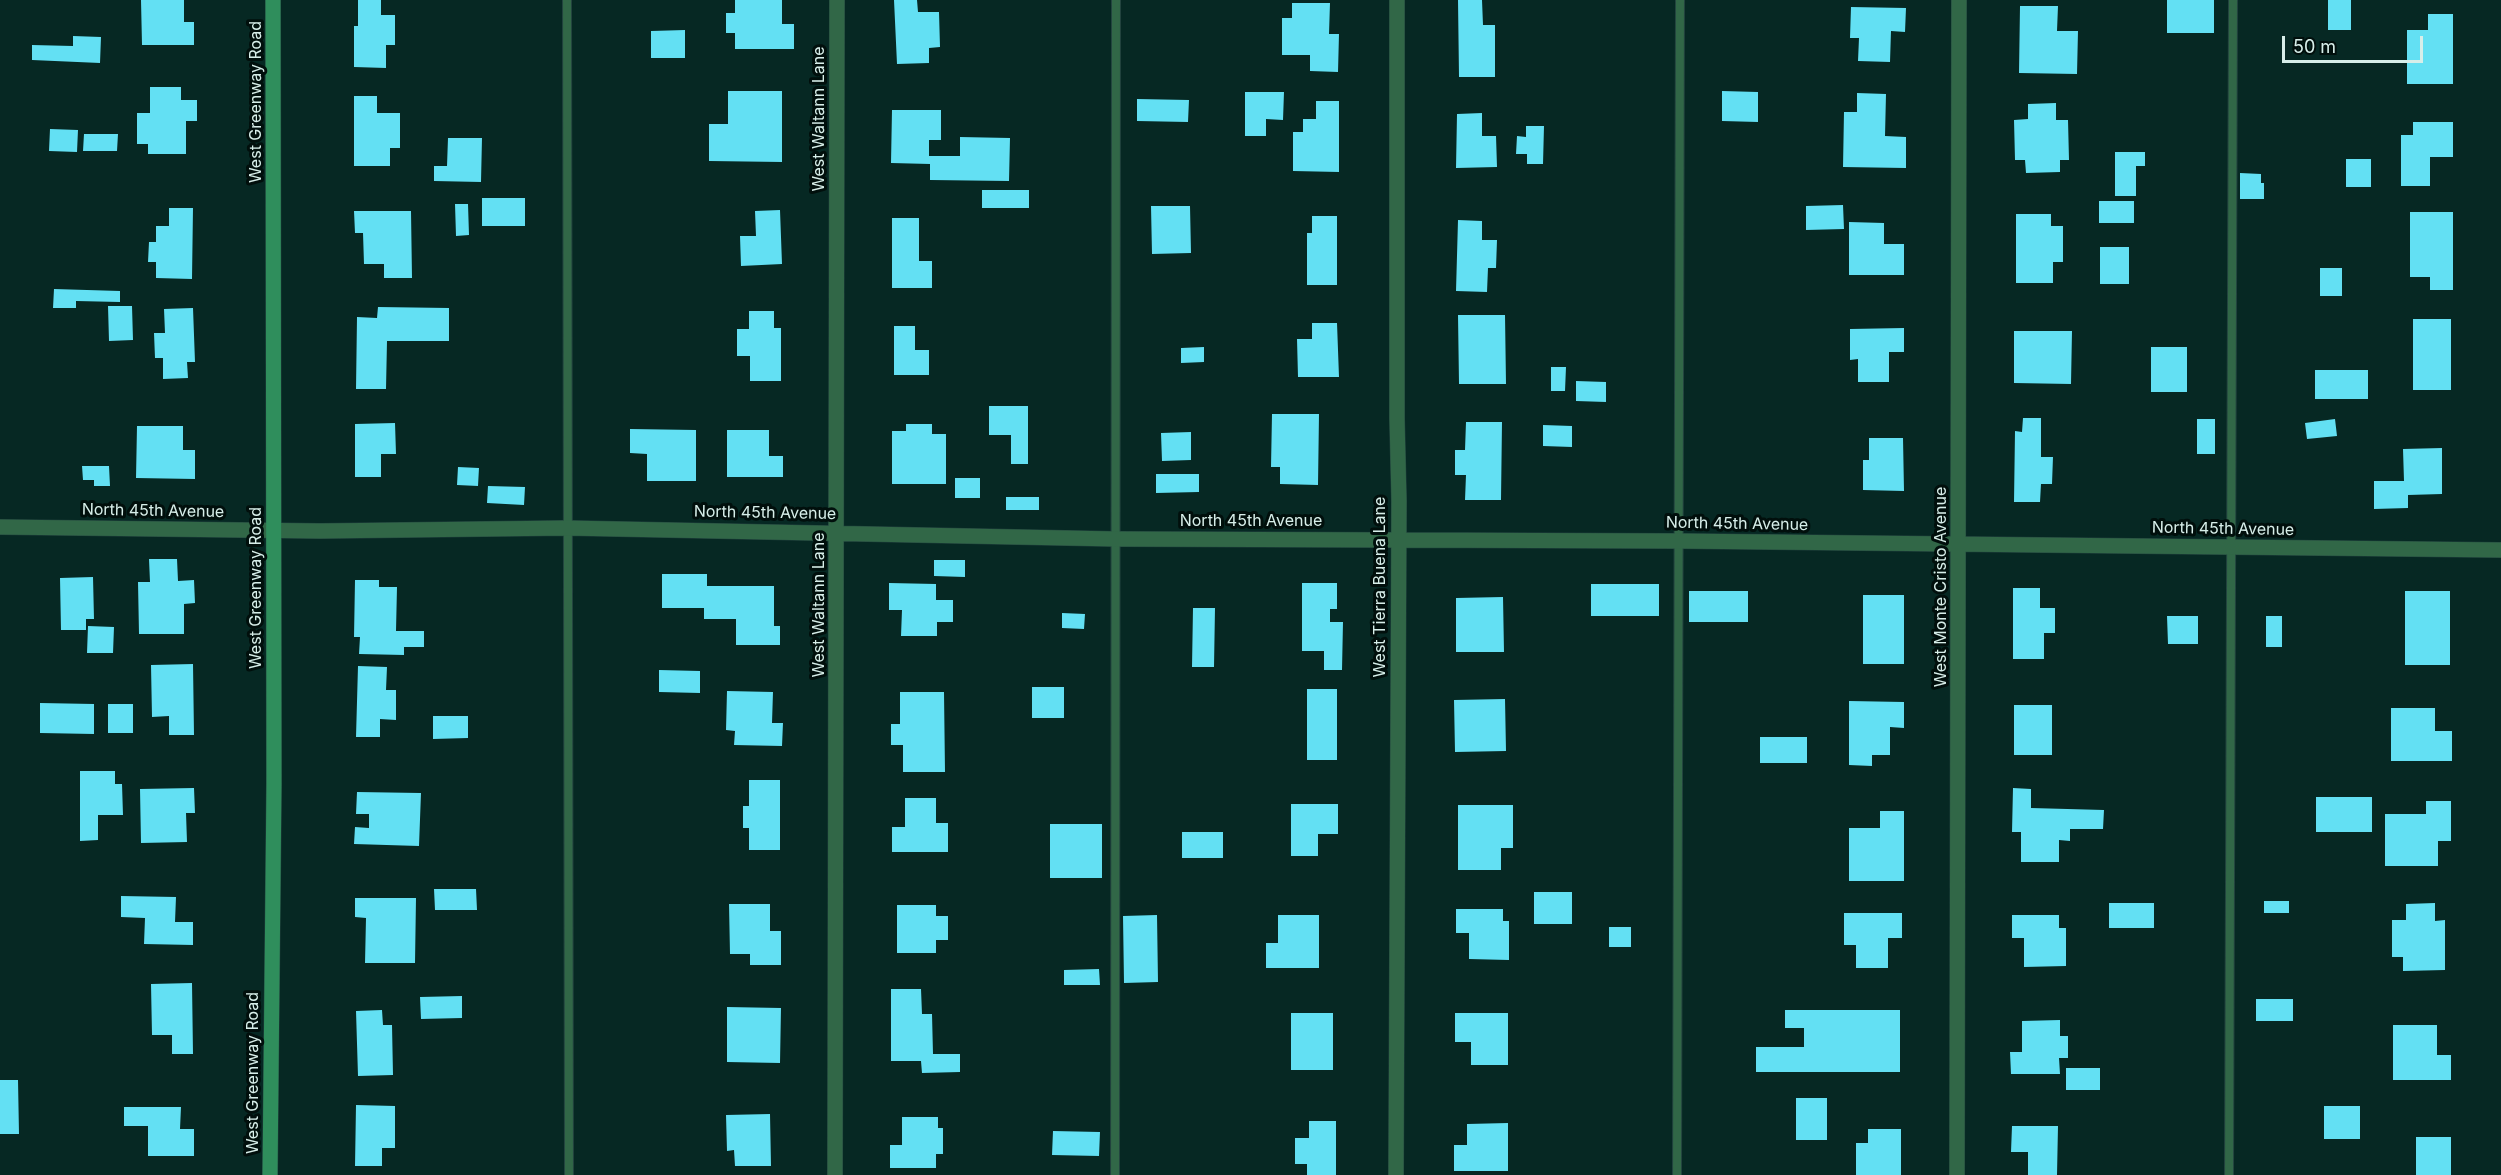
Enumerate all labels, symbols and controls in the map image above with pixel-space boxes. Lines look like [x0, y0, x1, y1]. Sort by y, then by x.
street label: West Greenway Road [246, 21, 266, 183]
scale bar [2285, 24, 2426, 62]
text: 50 m [2293, 36, 2336, 57]
street label: West Waltann Lane [809, 46, 829, 192]
street label: West Monte Cristo Avenue [1931, 487, 1951, 687]
street label: West Tierra Buena Lane [1370, 497, 1390, 677]
street label: North 45th Avenue [82, 500, 224, 522]
street label: North 45th Avenue [694, 502, 836, 524]
street label: West Greenway Road [246, 507, 266, 669]
street label: North 45th Avenue [1180, 511, 1322, 531]
street label: North 45th Avenue [1666, 513, 1808, 535]
street label: North 45th Avenue [2152, 518, 2294, 540]
street label: West Waltann Lane [809, 532, 829, 678]
street label: West Greenway Road [243, 992, 263, 1154]

